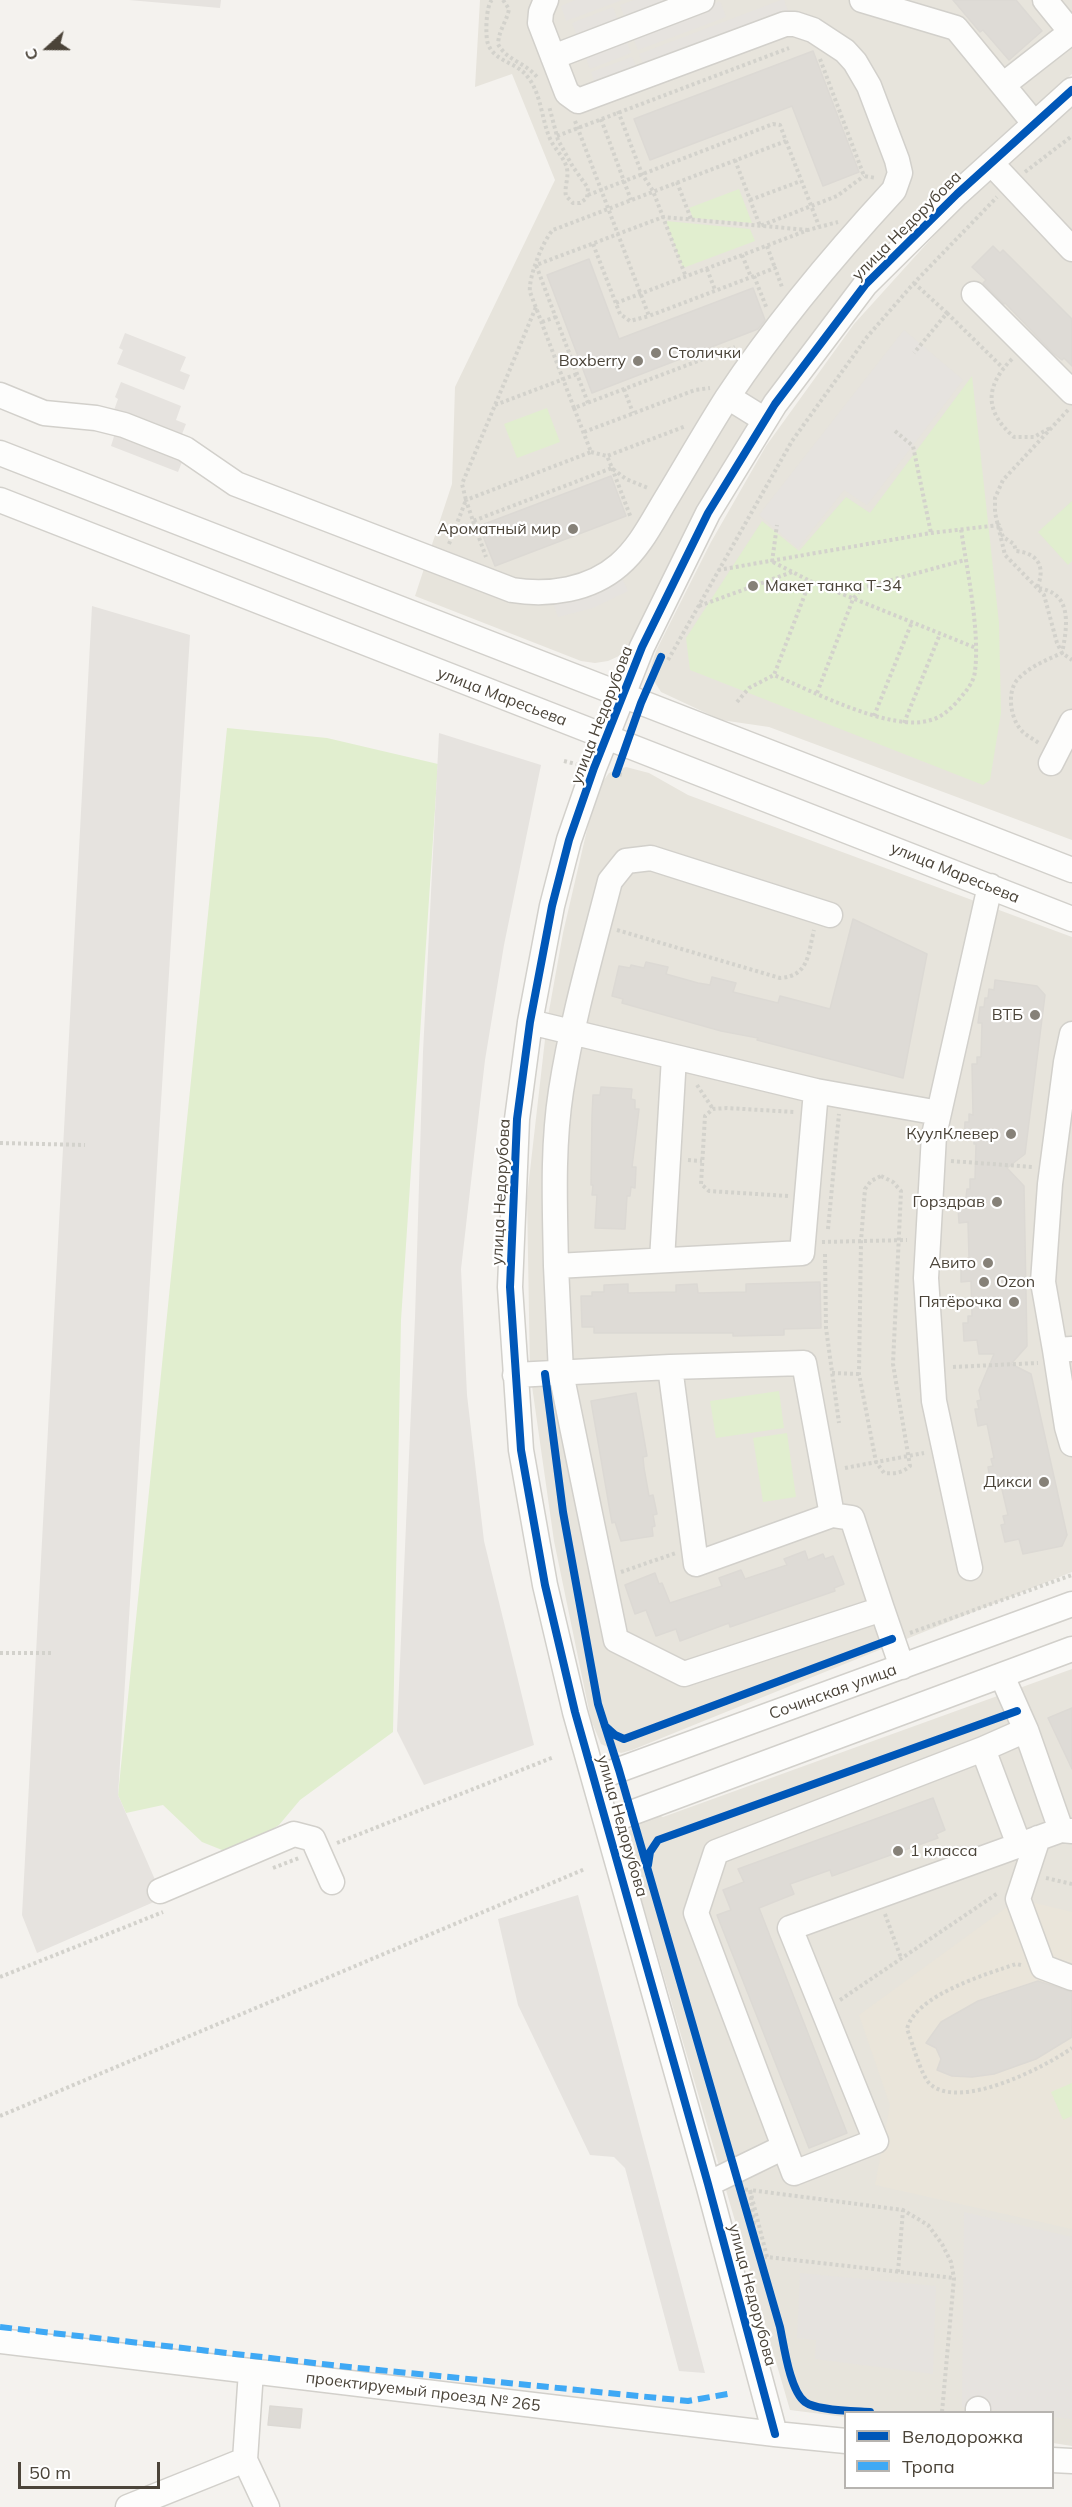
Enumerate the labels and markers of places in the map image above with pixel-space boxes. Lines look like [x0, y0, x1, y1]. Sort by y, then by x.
place label: Столички [668, 343, 741, 363]
marker: Столички [649, 346, 663, 360]
place label: Boxberry [559, 351, 626, 371]
marker: Boxberry [631, 354, 645, 368]
place label: Ароматный мир [437, 519, 561, 539]
marker: Ароматный мир [566, 522, 580, 536]
place label: Макет танка Т-34 [765, 576, 902, 596]
marker: Макет танка Т-34 [746, 579, 760, 593]
place label: ВТБ [992, 1005, 1023, 1025]
marker: ВТБ [1028, 1008, 1042, 1022]
place label: КуулКлевер [906, 1124, 999, 1144]
marker: КуулКлевер [1004, 1127, 1018, 1141]
place label: Горздрав [913, 1192, 985, 1212]
marker: Горздрав [990, 1195, 1004, 1209]
place label: Авито [929, 1253, 976, 1273]
marker: Авито [981, 1256, 995, 1270]
place label: Ozon [996, 1272, 1035, 1292]
marker: Ozon [977, 1275, 991, 1289]
place label: Пятёрочка [918, 1292, 1002, 1312]
marker: Пятёрочка [1007, 1295, 1021, 1309]
place label: Дикси [983, 1472, 1032, 1492]
marker: Дикси [1037, 1475, 1051, 1489]
place label: 1 класса [910, 1841, 977, 1861]
marker: 1 класса [891, 1844, 905, 1858]

